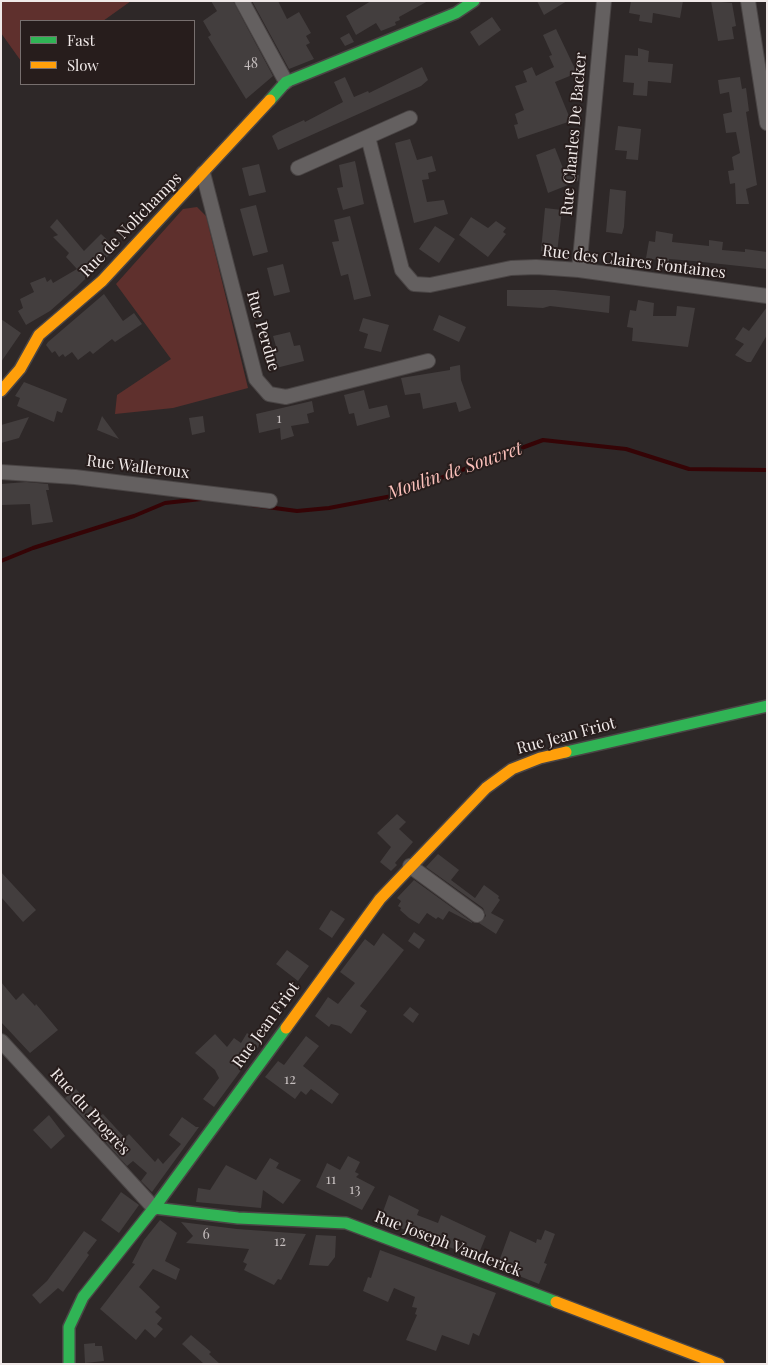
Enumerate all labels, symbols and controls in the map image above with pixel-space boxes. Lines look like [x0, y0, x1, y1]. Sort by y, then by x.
legend [20, 20, 195, 85]
text: Fast [67, 30, 95, 50]
street label: Rue Charles De Backer [557, 52, 591, 216]
text: Slow [67, 55, 99, 75]
house number: 48 [244, 56, 258, 72]
street label: Rue de Nolichamps [76, 169, 186, 281]
street label: Rue des Claires Fontaines [541, 241, 727, 283]
street label: Rue Perdue [242, 289, 284, 373]
house number: 1 [276, 411, 282, 427]
water label: Moulin de Souvret [385, 438, 525, 504]
street label: Rue Walleroux [85, 451, 191, 483]
street label: Rue Jean Friot [514, 714, 618, 758]
street label: Rue Jean Friot [228, 978, 304, 1072]
street label: Rue du Progrès [46, 1065, 134, 1159]
house number: 12 [284, 1072, 296, 1088]
house number: 11 [326, 1172, 336, 1188]
house number: 13 [349, 1182, 361, 1198]
street label: Rue Joseph Vanderick [372, 1207, 524, 1281]
house number: 6 [202, 1227, 210, 1243]
house number: 12 [274, 1234, 286, 1250]

